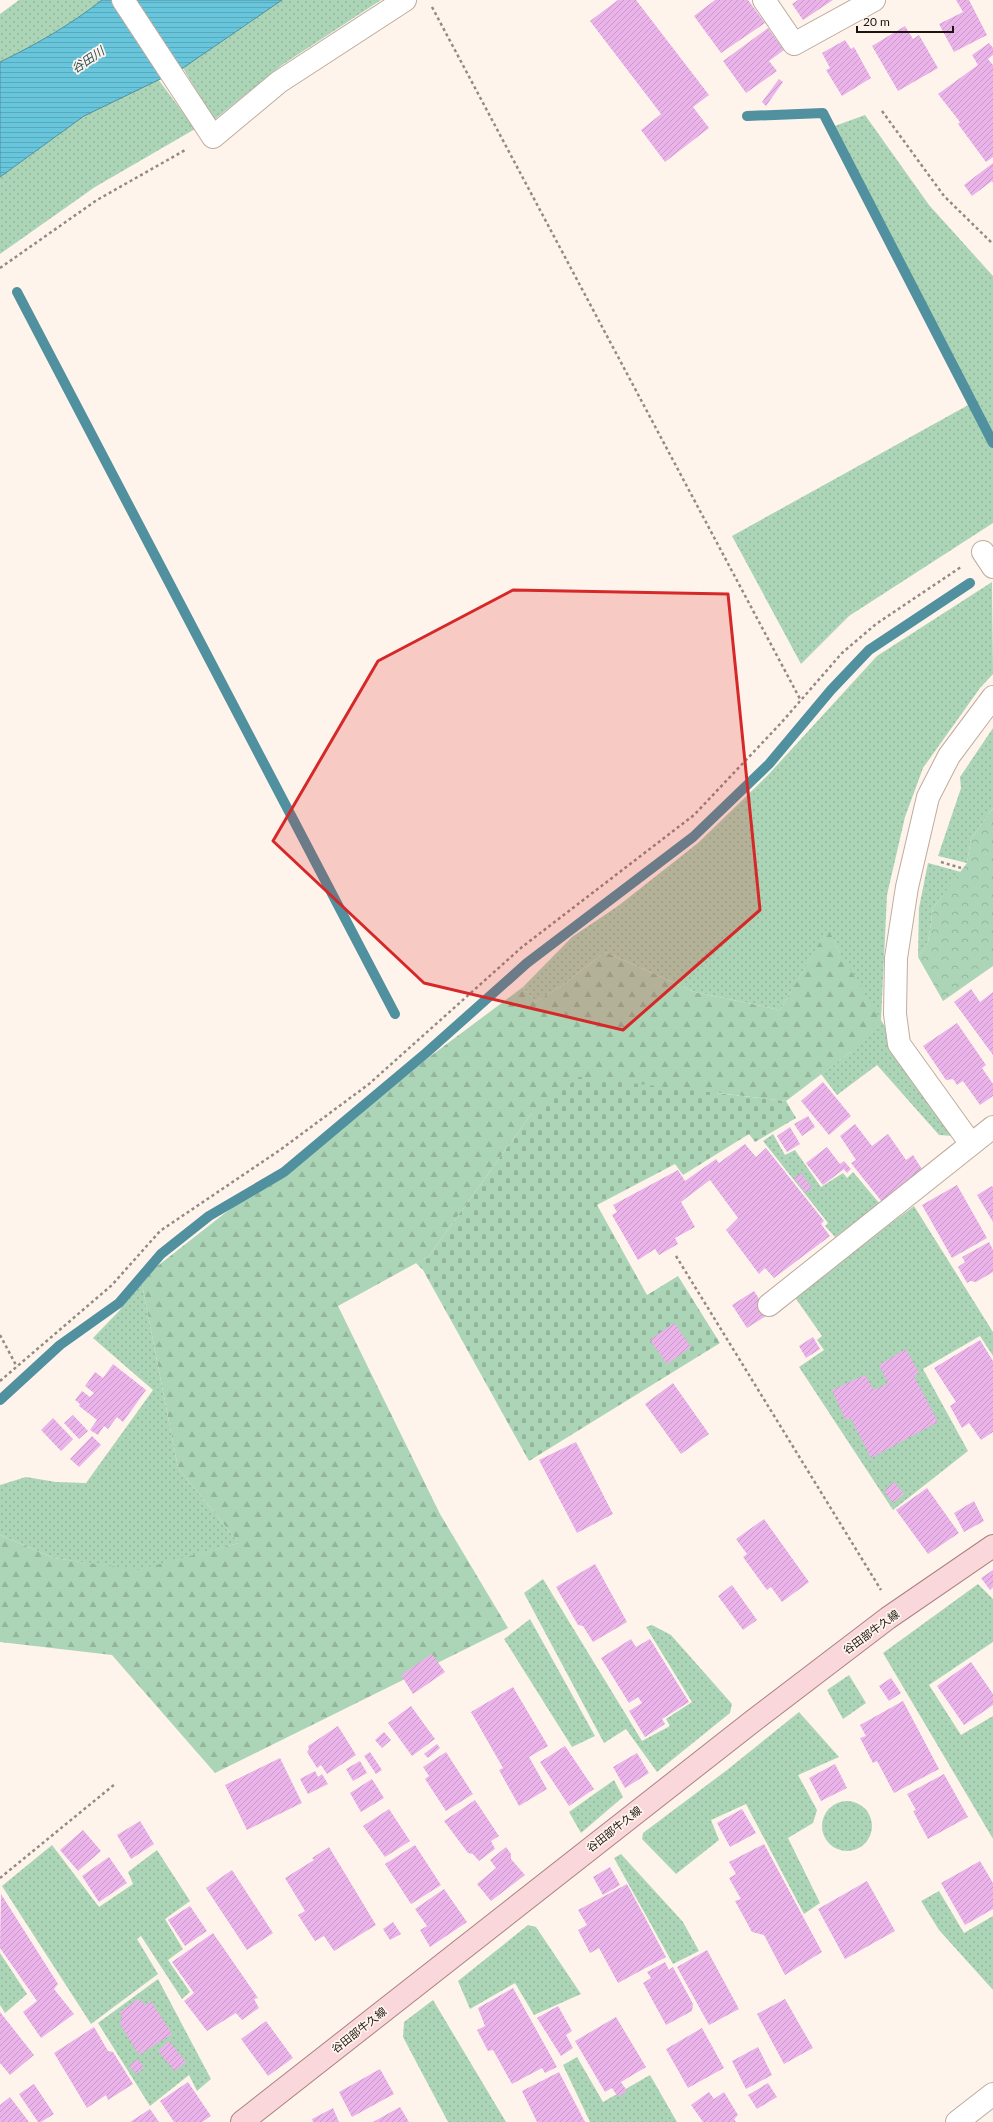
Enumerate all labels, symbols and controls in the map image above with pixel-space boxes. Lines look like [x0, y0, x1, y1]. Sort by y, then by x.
scale bar [857, 8, 953, 34]
text: 20 m [863, 14, 890, 29]
water label: 谷田川 [69, 42, 108, 76]
street label: 谷田部牛久線 [840, 1607, 901, 1656]
street label: 谷田部牛久線 [584, 1803, 644, 1854]
street label: 谷田部牛久線 [329, 2004, 389, 2055]

